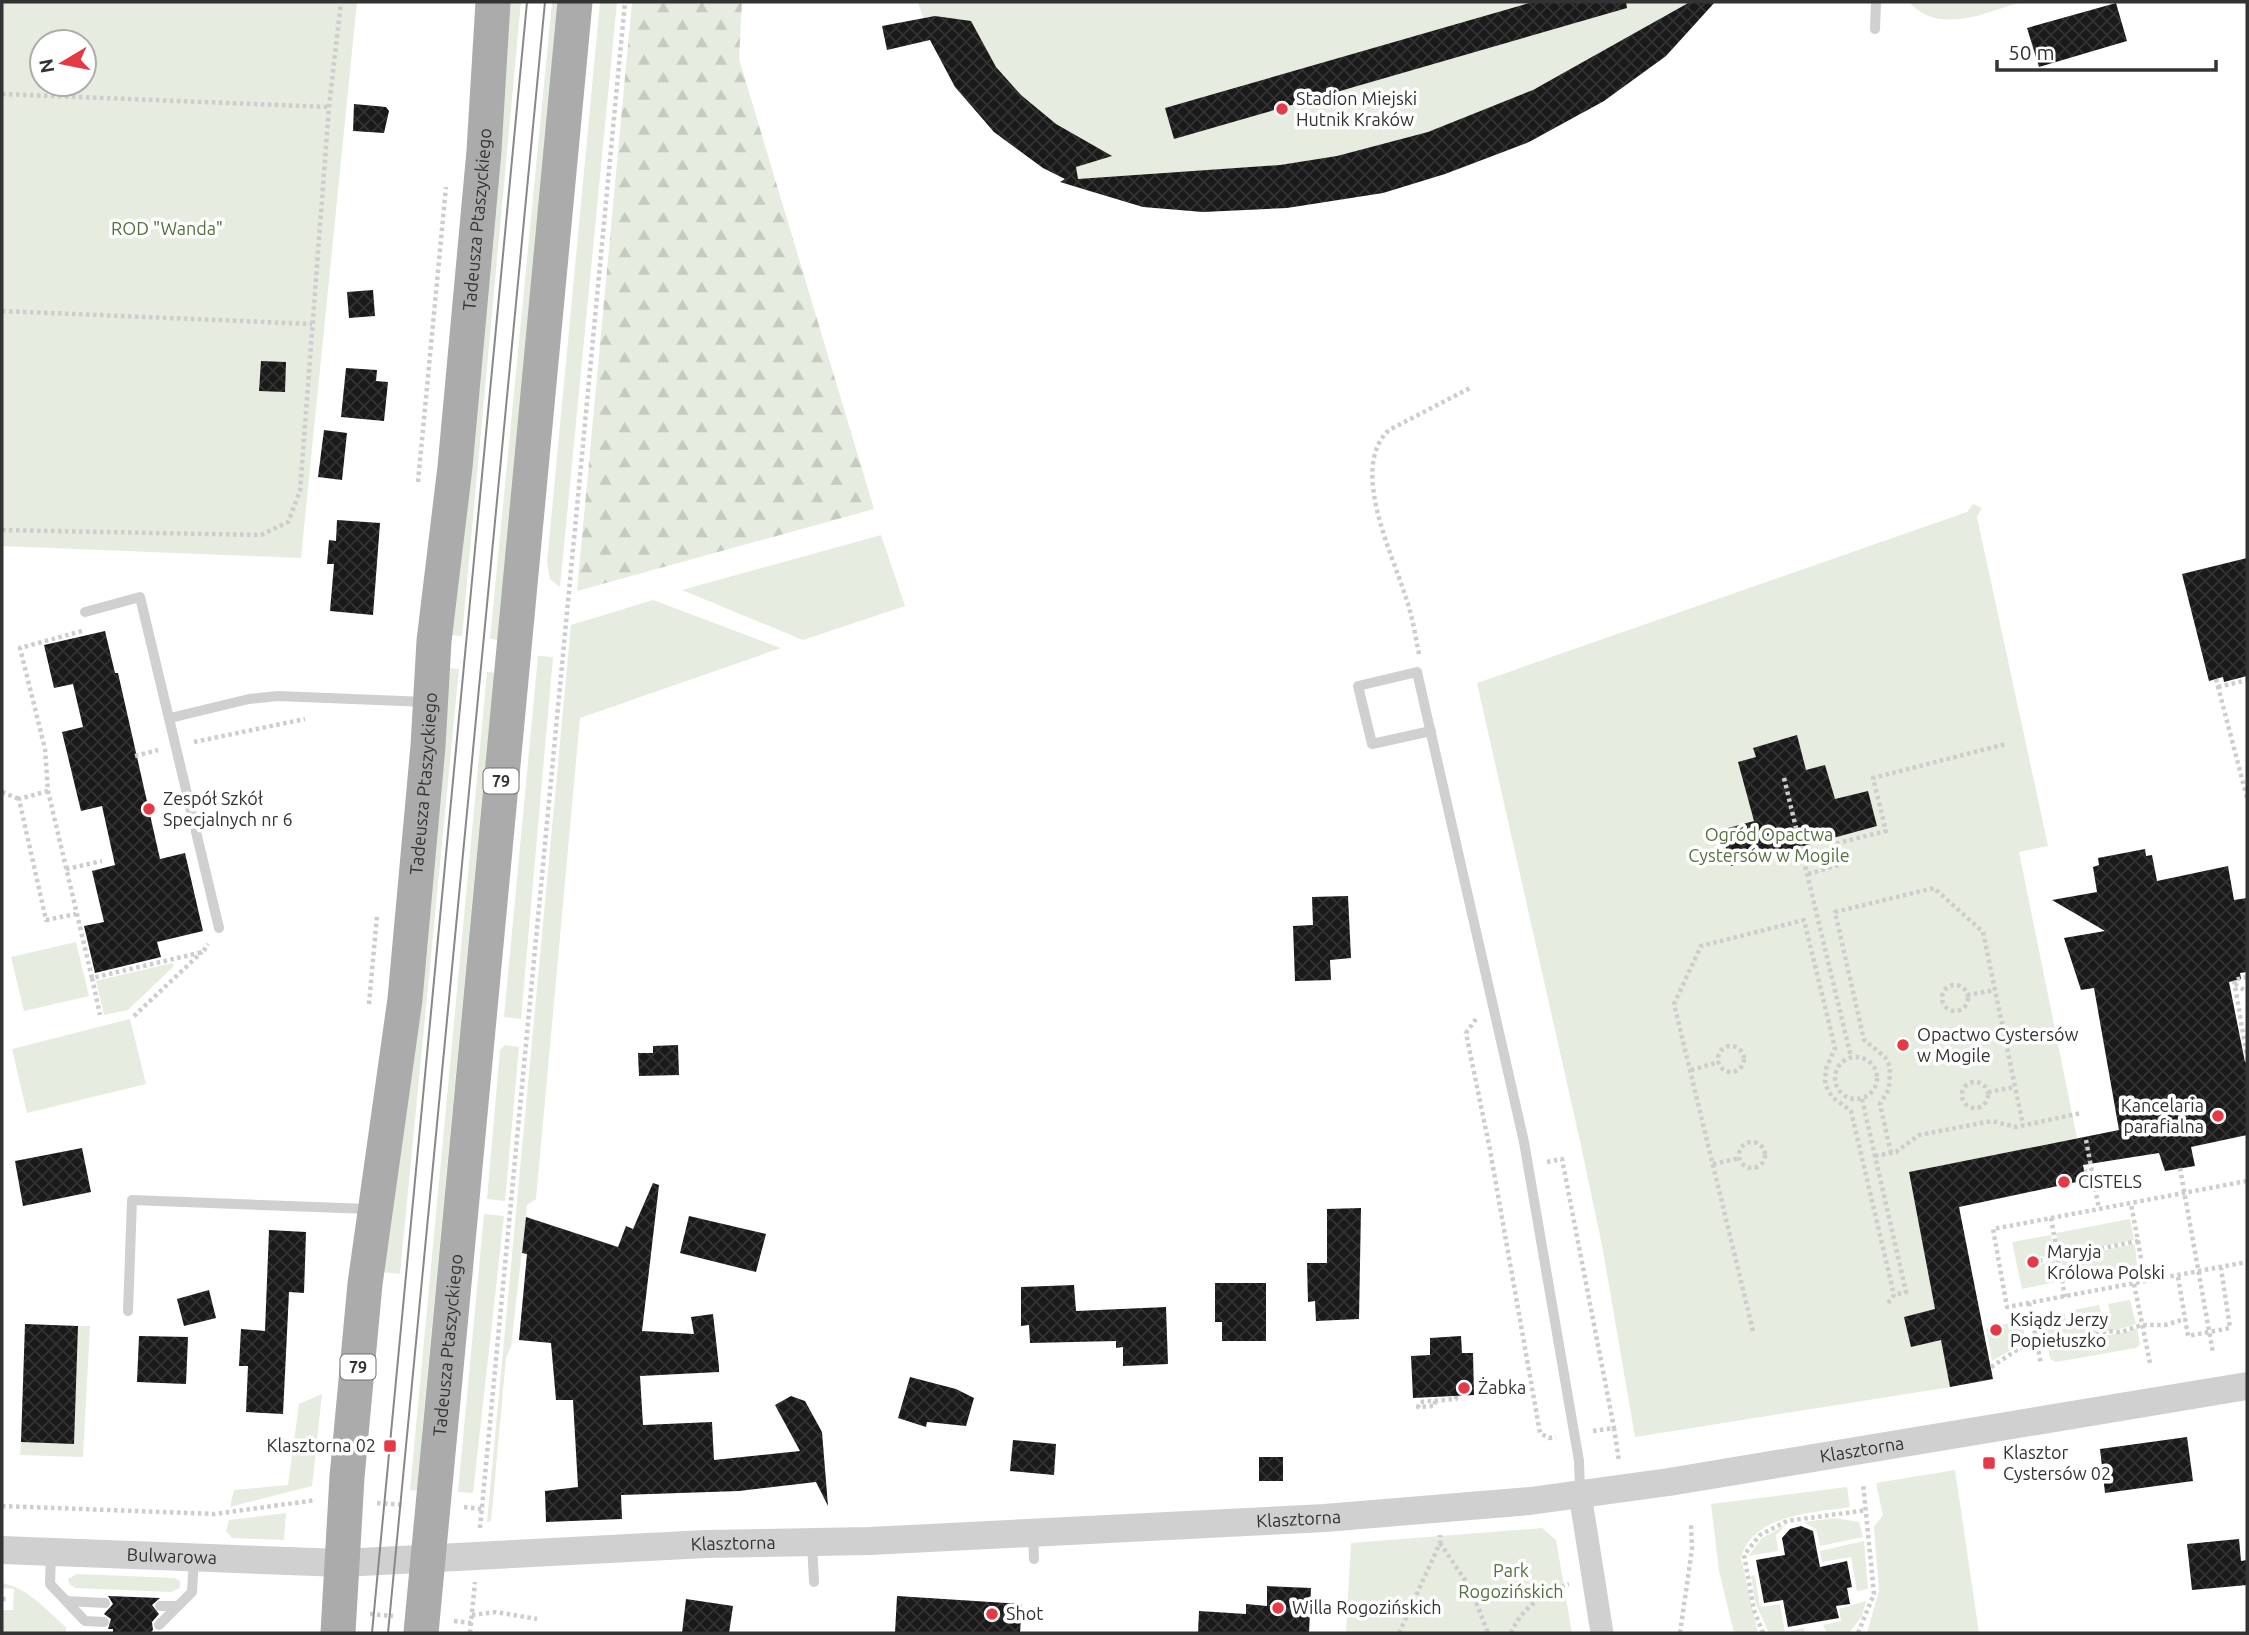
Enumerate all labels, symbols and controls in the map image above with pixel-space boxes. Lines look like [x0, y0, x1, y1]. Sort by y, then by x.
north arrow [28, 28, 98, 98]
scale bar [1997, 28, 2216, 72]
text: 50 m [2008, 40, 2055, 64]
text: N [34, 57, 58, 75]
place label: Stadion Miejski Hutnik Kraków [1296, 88, 1417, 129]
marker: Stadion Miejski Hutnik Kraków [1274, 101, 1290, 117]
street label: Tadeusza Ptaszyckiego [458, 127, 494, 311]
park label: ROD "Wanda" [111, 218, 223, 238]
street label: Tadeusza Ptaszyckiego [405, 692, 440, 876]
road number: 79 [484, 768, 518, 794]
place label: Zespół Szkół Specjalnych nr 6 [163, 788, 293, 829]
marker: Zespół Szkół Specjalnych nr 6 [141, 801, 157, 817]
park label: Ogród Opactwa Cystersów w Mogile [1688, 824, 1850, 865]
place label: Opactwo Cystersów w Mogile [1917, 1024, 2078, 1065]
marker: Opactwo Cystersów w Mogile [1895, 1037, 1911, 1053]
place label: Kancelaria parafialna [2121, 1095, 2204, 1136]
marker: Kancelaria parafialna [2210, 1108, 2226, 1124]
place label: CISTELS [2078, 1171, 2142, 1191]
marker: CISTELS [2056, 1174, 2072, 1190]
place label: Maryja Królowa Polski [2047, 1241, 2165, 1282]
street label: Tadeusza Ptaszyckiego [429, 1253, 466, 1437]
marker: Maryja Królowa Polski [2025, 1254, 2041, 1270]
place label: Ksiądz Jerzy Popiełuszko [2010, 1309, 2109, 1350]
marker: Ksiądz Jerzy Popiełuszko [1988, 1322, 2004, 1338]
road number: 79 [340, 1354, 376, 1380]
place label: Żabka [1478, 1377, 1526, 1397]
marker: Żabka [1456, 1380, 1472, 1396]
street label: Klasztorna [1818, 1432, 1905, 1466]
place label: Klasztorna 02 [267, 1435, 376, 1455]
marker: Klasztorna 02 [382, 1438, 398, 1454]
place label: Klasztor Cystersów 02 [2003, 1442, 2111, 1483]
marker: Klasztor Cystersów 02 [1981, 1455, 1997, 1471]
street label: Klasztorna [1256, 1506, 1342, 1530]
street label: Klasztorna [690, 1532, 776, 1554]
street label: Bulwarowa [126, 1544, 217, 1567]
park label: Park Rogozińskich [1458, 1560, 1564, 1601]
place label: Willa Rogozińskich [1292, 1597, 1442, 1617]
marker: Willa Rogozińskich [1270, 1600, 1286, 1616]
place label: Shot [1006, 1603, 1043, 1623]
marker: Shot [984, 1606, 1000, 1622]

